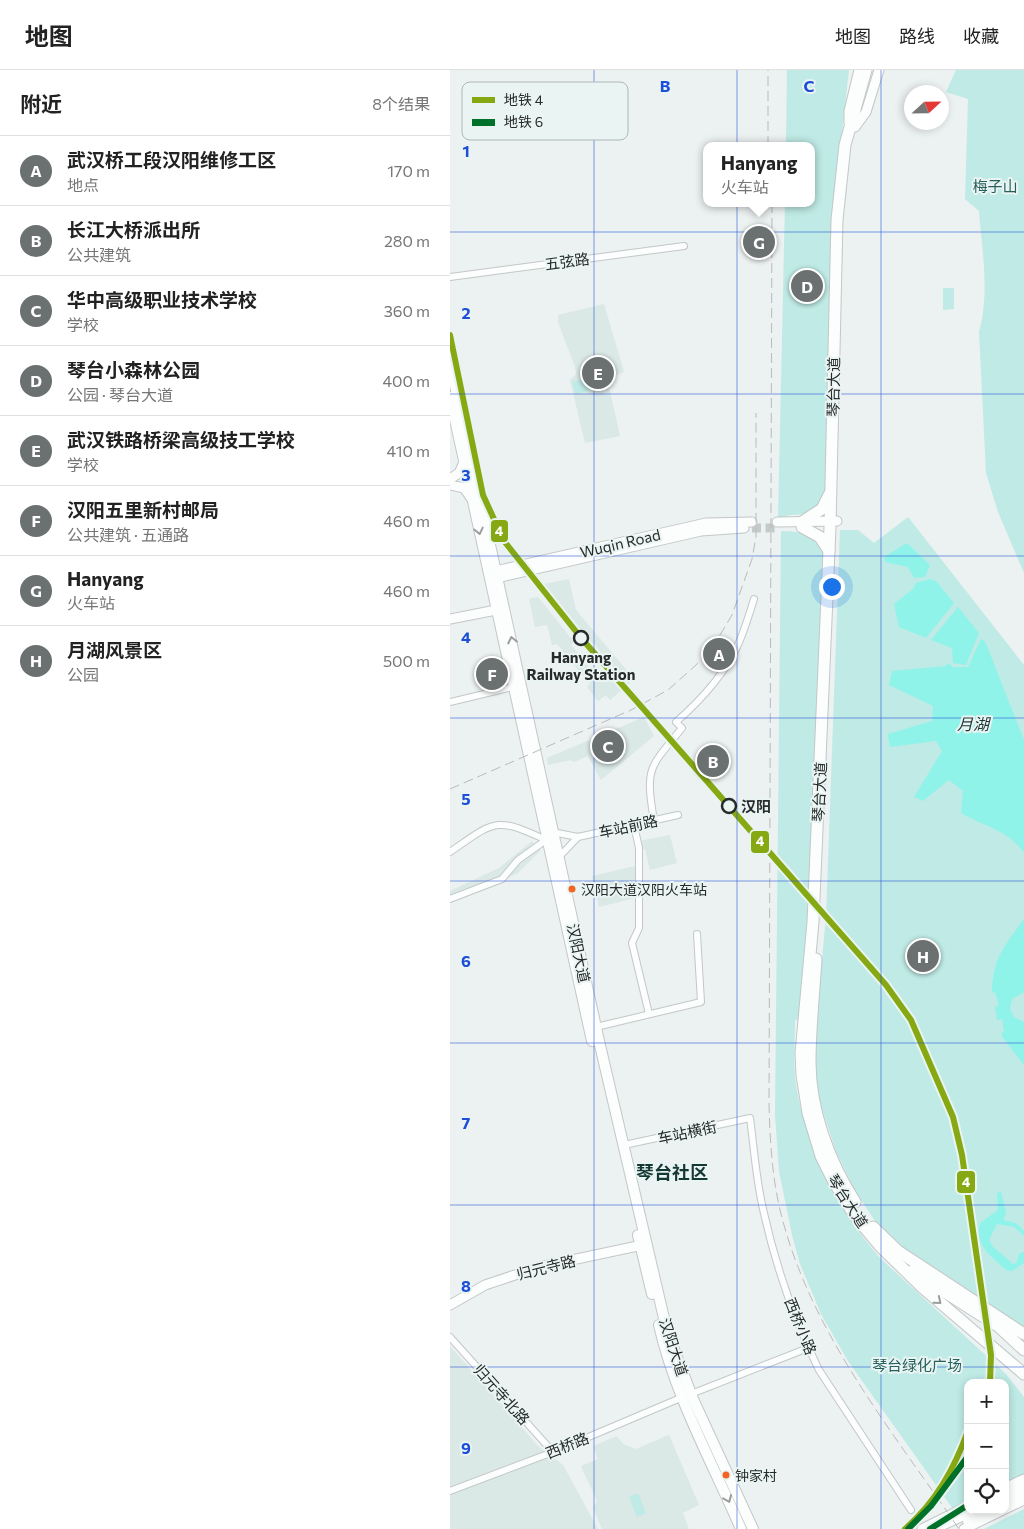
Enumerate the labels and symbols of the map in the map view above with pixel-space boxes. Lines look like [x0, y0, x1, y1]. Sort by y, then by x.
text: B [660, 76, 671, 95]
text: C [804, 76, 815, 95]
legend [462, 82, 628, 140]
north arrow [904, 85, 949, 130]
text: 地铁 4 [504, 91, 544, 108]
text: 地铁 6 [504, 113, 543, 130]
text: 1 [462, 141, 470, 160]
park label: 梅子山 [972, 177, 1018, 195]
pin: G [743, 223, 775, 261]
street label: 五弦路 [543, 249, 591, 273]
pin: D [791, 267, 823, 305]
text: 2 [461, 303, 471, 322]
pin: E [582, 354, 614, 392]
street label: 琴台大道 [823, 357, 843, 417]
text: 3 [461, 465, 471, 484]
line badge: 4 [490, 519, 509, 543]
text: 4 [495, 522, 504, 539]
street label: Wuqin Road [578, 525, 662, 561]
one-way arrow [473, 526, 484, 535]
your location [819, 574, 845, 600]
text: 4 [461, 627, 471, 646]
marker: Hanyang Railway Station [573, 630, 589, 646]
pin: A [703, 635, 735, 673]
one-way arrow [507, 636, 518, 645]
place label: Hanyang Railway Station [527, 648, 635, 683]
pin: F [476, 655, 508, 693]
water label: 月湖 [957, 714, 992, 733]
pin: C [592, 727, 624, 765]
pin: B [697, 742, 729, 780]
street label: 琴台大道 [808, 762, 830, 822]
text: 5 [461, 789, 471, 808]
place label: 汉阳 [741, 797, 771, 815]
marker: 汉阳 [721, 798, 737, 814]
street label: 车站前路 [597, 811, 659, 841]
line badge: 4 [750, 830, 770, 854]
text: 4 [756, 832, 765, 849]
place label: 汉阳大道汉阳火车站 [581, 881, 707, 898]
marker: 汉阳大道汉阳火车站 [567, 884, 577, 894]
street label: 汉阳大道 [564, 922, 594, 984]
pin: H [907, 937, 939, 975]
text: 6 [461, 951, 471, 970]
text: 7 [462, 1113, 471, 1132]
street label: 车站横街 [656, 1117, 718, 1147]
district label: 琴台社区 [636, 1161, 708, 1183]
line badge: 4 [956, 1170, 976, 1194]
street label: 琴台大道 [824, 1171, 872, 1231]
text: 4 [962, 1173, 971, 1190]
street label: 归元寺路 [515, 1251, 577, 1283]
text: 8 [461, 1276, 471, 1295]
street label: 西桥小路 [781, 1295, 821, 1357]
one-way arrow [932, 1295, 941, 1303]
street label: 汉阳大道 [656, 1316, 692, 1378]
park label: 琴台绿化广场 [872, 1356, 962, 1374]
street label: 归元寺北路 [470, 1360, 534, 1428]
street label: 西桥路 [543, 1428, 591, 1462]
text: 9 [461, 1438, 471, 1457]
place label: 钟家村 [735, 1467, 777, 1484]
marker: 钟家村 [721, 1470, 731, 1480]
one-way arrow [722, 1494, 733, 1503]

